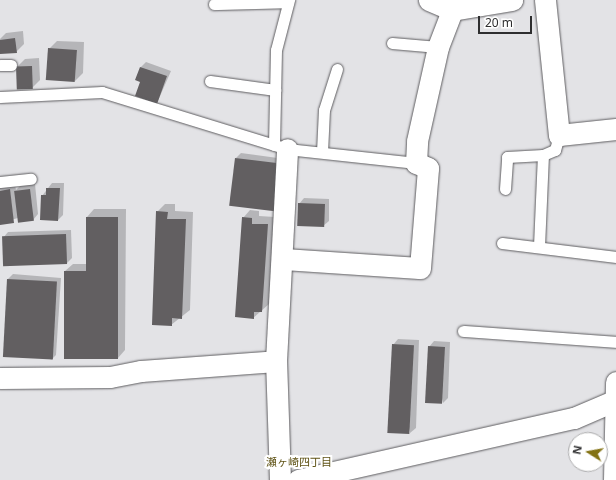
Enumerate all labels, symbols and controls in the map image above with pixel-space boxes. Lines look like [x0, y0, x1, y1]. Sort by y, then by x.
scale bar [480, 8, 534, 34]
text: 20 m [485, 14, 513, 31]
north arrow [568, 432, 608, 472]
text: N [568, 444, 585, 456]
district label: 瀬ヶ崎四丁目 [266, 455, 332, 469]

